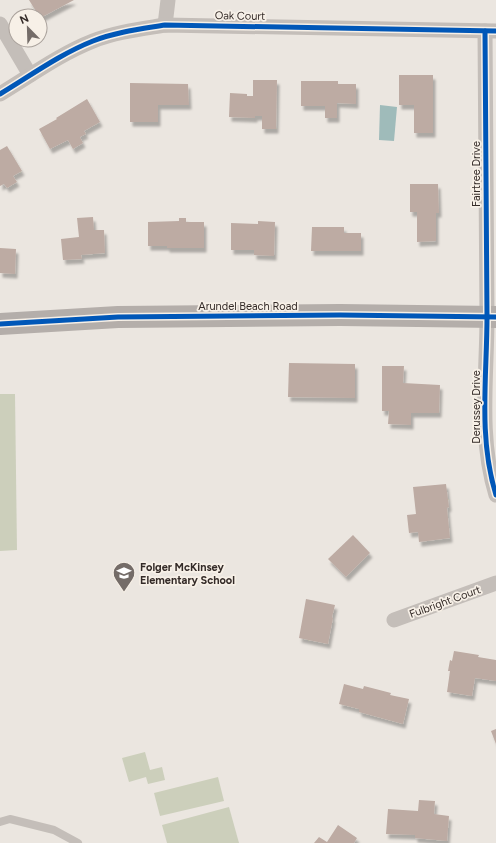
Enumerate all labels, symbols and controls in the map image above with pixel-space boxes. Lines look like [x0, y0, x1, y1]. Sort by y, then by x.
north arrow [8, 8, 48, 48]
street label: Oak Court [215, 9, 265, 23]
text: N [18, 12, 31, 27]
street label: Fairtree Drive [470, 141, 483, 207]
street label: Arundel Beach Road [198, 300, 298, 313]
street label: Derussey Drive [470, 370, 483, 444]
school or university icon: Folger McKinsey Elementary School [111, 560, 137, 593]
place label: Folger McKinsey Elementary School [140, 561, 235, 587]
street label: Fulbright Court [408, 583, 482, 621]

